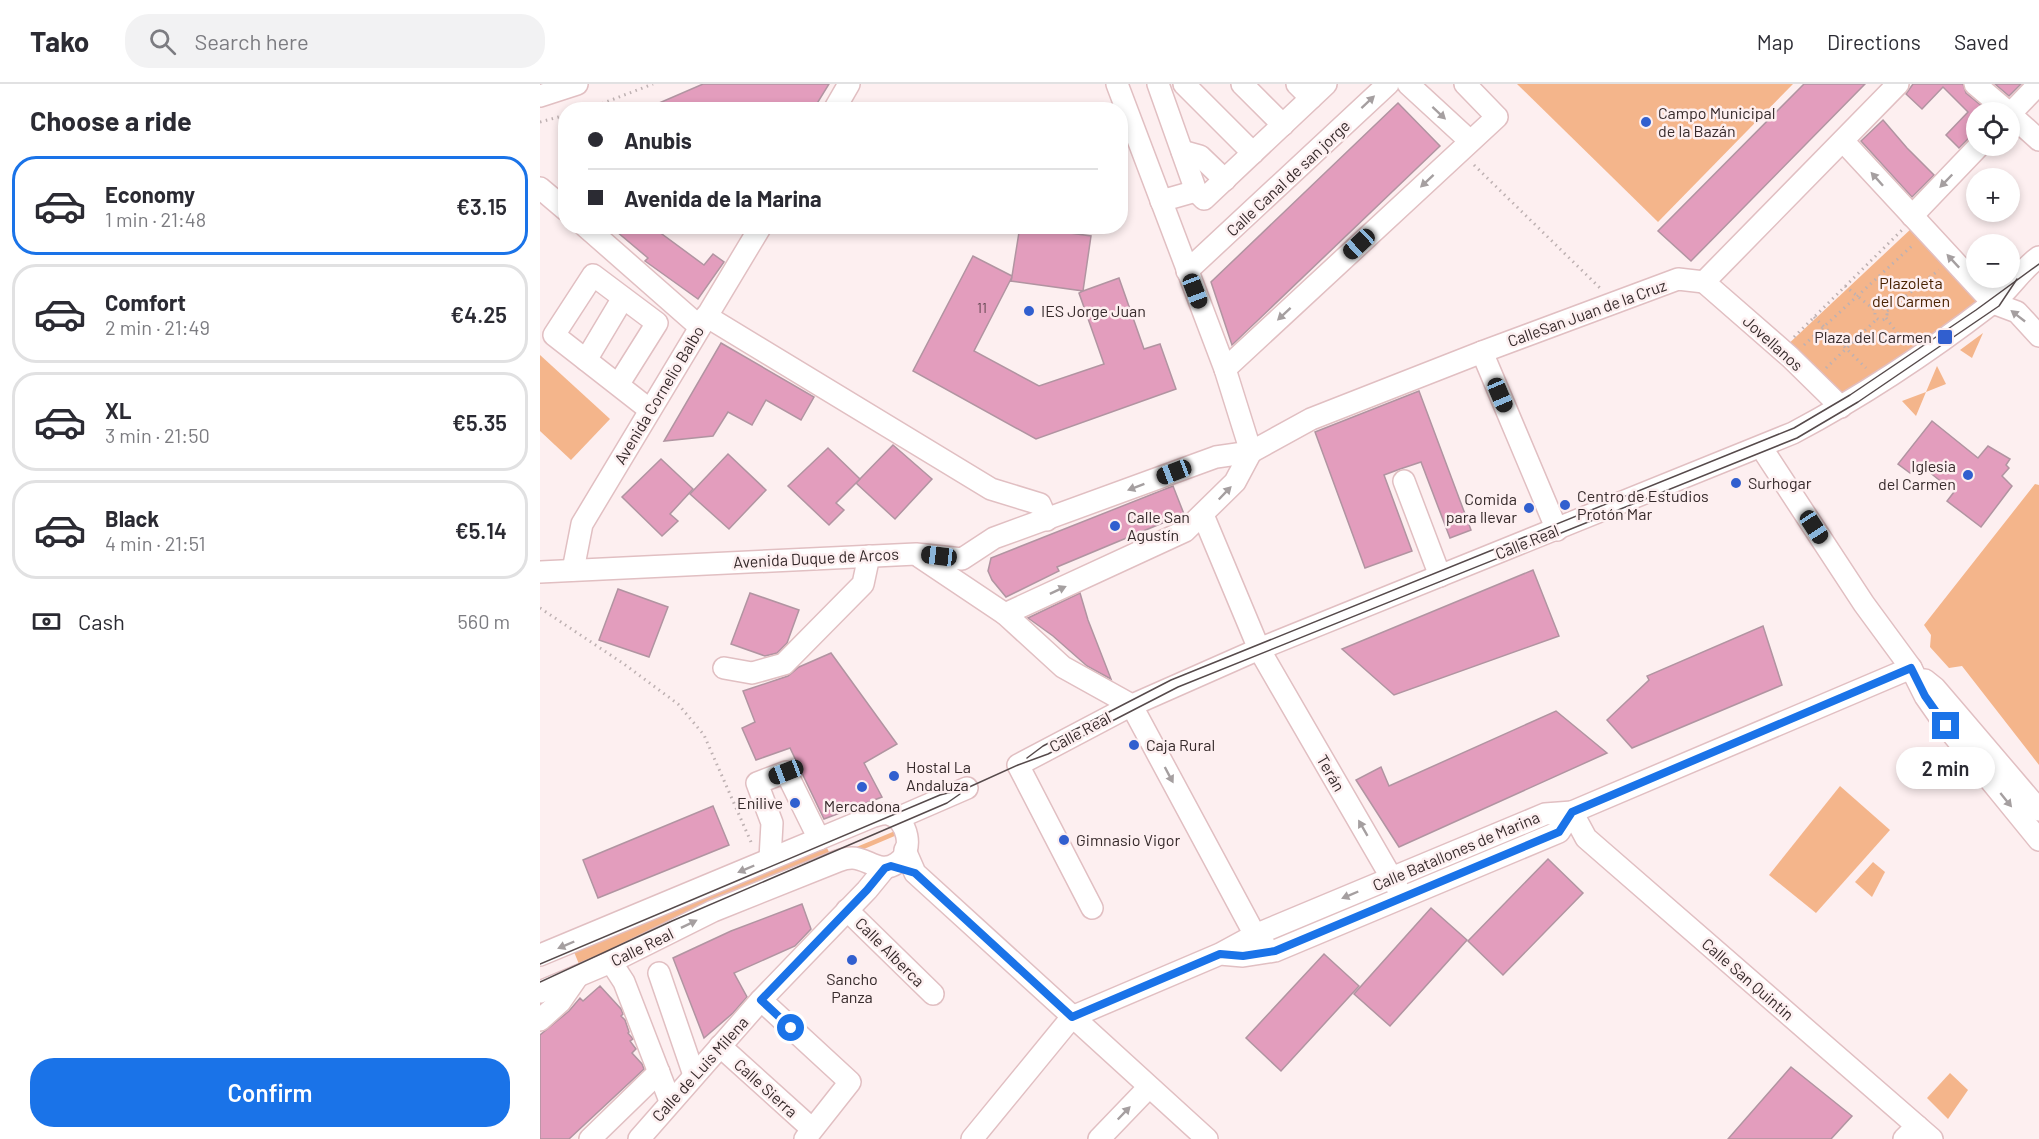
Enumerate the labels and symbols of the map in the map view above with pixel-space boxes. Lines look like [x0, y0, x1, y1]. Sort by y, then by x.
one-way arrow [1361, 96, 1375, 110]
place label: Campo Municipal de la Bazán [1658, 103, 1775, 140]
one-way arrow [1431, 106, 1446, 119]
street label: Calle Canal de san jorge [1222, 115, 1353, 240]
marker: Campo Municipal de la Bazán [1639, 115, 1653, 129]
one-way arrow [1870, 171, 1884, 186]
one-way arrow [1939, 173, 1953, 187]
one-way arrow [1420, 174, 1435, 187]
car [1340, 225, 1378, 263]
one-way arrow [1946, 253, 1960, 268]
car [1180, 271, 1210, 311]
park label: Plazoleta del Carmen [1872, 273, 1950, 310]
street label: CalleSan Juan de la Cruz [1505, 275, 1669, 350]
house number: 11 [977, 299, 987, 316]
place label: IES Jorge Juan [1041, 301, 1146, 320]
marker: IES Jorge Juan [1022, 304, 1036, 318]
one-way arrow [1277, 307, 1292, 320]
one-way arrow [2010, 310, 2026, 323]
street label: Jovellanos [1739, 311, 1807, 374]
street label: Avenida Cornelio Balbo [610, 322, 707, 467]
place label: Plaza del Carmen [1814, 327, 1932, 346]
marker: Plaza del Carmen [1936, 328, 1954, 346]
car [1485, 375, 1515, 415]
place label: Iglesia del Carmen [1878, 456, 1956, 493]
car [1154, 457, 1194, 487]
marker: Iglesia del Carmen [1961, 468, 1975, 482]
place label: Surhogar [1748, 473, 1812, 492]
marker: Surhogar [1729, 476, 1743, 490]
one-way arrow [1126, 482, 1144, 492]
one-way arrow [1217, 486, 1231, 500]
place label: Centro de Estudios Protón Mar [1577, 486, 1709, 523]
place label: Comida para llevar [1446, 489, 1517, 526]
marker: Centro de Estudios Protón Mar [1558, 498, 1572, 512]
marker: Comida para llevar [1522, 501, 1536, 515]
place label: Calle San Agustín [1127, 507, 1190, 544]
car [1797, 507, 1831, 547]
marker: Calle San Agustín [1108, 519, 1122, 533]
street label: Calle Real [1492, 520, 1561, 563]
street label: Avenida Duque de Arcos [733, 544, 899, 571]
car [920, 545, 958, 567]
one-way arrow [1049, 585, 1066, 594]
street label: Calle Real [1046, 707, 1114, 756]
route end [1932, 712, 1959, 739]
place label: Caja Rural [1146, 735, 1215, 754]
marker: Caja Rural [1127, 738, 1141, 752]
callout: 2 min [1896, 747, 1996, 789]
street label: Terán [1313, 751, 1349, 794]
car [766, 757, 806, 787]
place label: Hostal La Andaluza [906, 757, 971, 794]
one-way arrow [1164, 767, 1174, 784]
marker: Hostal La Andaluza [887, 769, 901, 783]
marker: Mercadona [855, 780, 869, 794]
one-way arrow [2000, 792, 2013, 808]
place label: Enilive [737, 793, 783, 812]
marker: Enilive [788, 796, 802, 810]
place label: Mercadona [824, 796, 900, 815]
street label: Calle Batallones de Marina [1369, 807, 1542, 894]
one-way arrow [1358, 820, 1369, 836]
place label: Gimnasio Vigor [1076, 830, 1180, 849]
marker: Gimnasio Vigor [1057, 833, 1071, 847]
one-way arrow [737, 865, 755, 874]
one-way arrow [1341, 891, 1359, 900]
street label: Calle Alberca [852, 913, 929, 990]
one-way arrow [680, 919, 697, 928]
street label: Calle Real [608, 923, 676, 970]
street label: Calle San Quintin [1699, 934, 1798, 1024]
one-way arrow [557, 941, 575, 950]
marker: Sancho Panza [845, 953, 859, 967]
place label: Sancho Panza [826, 969, 878, 1006]
street label: Calle de Luis Milena [648, 1012, 752, 1125]
route start [777, 1014, 804, 1041]
street label: Calle Sierra [731, 1054, 802, 1121]
one-way arrow [1116, 1106, 1130, 1120]

